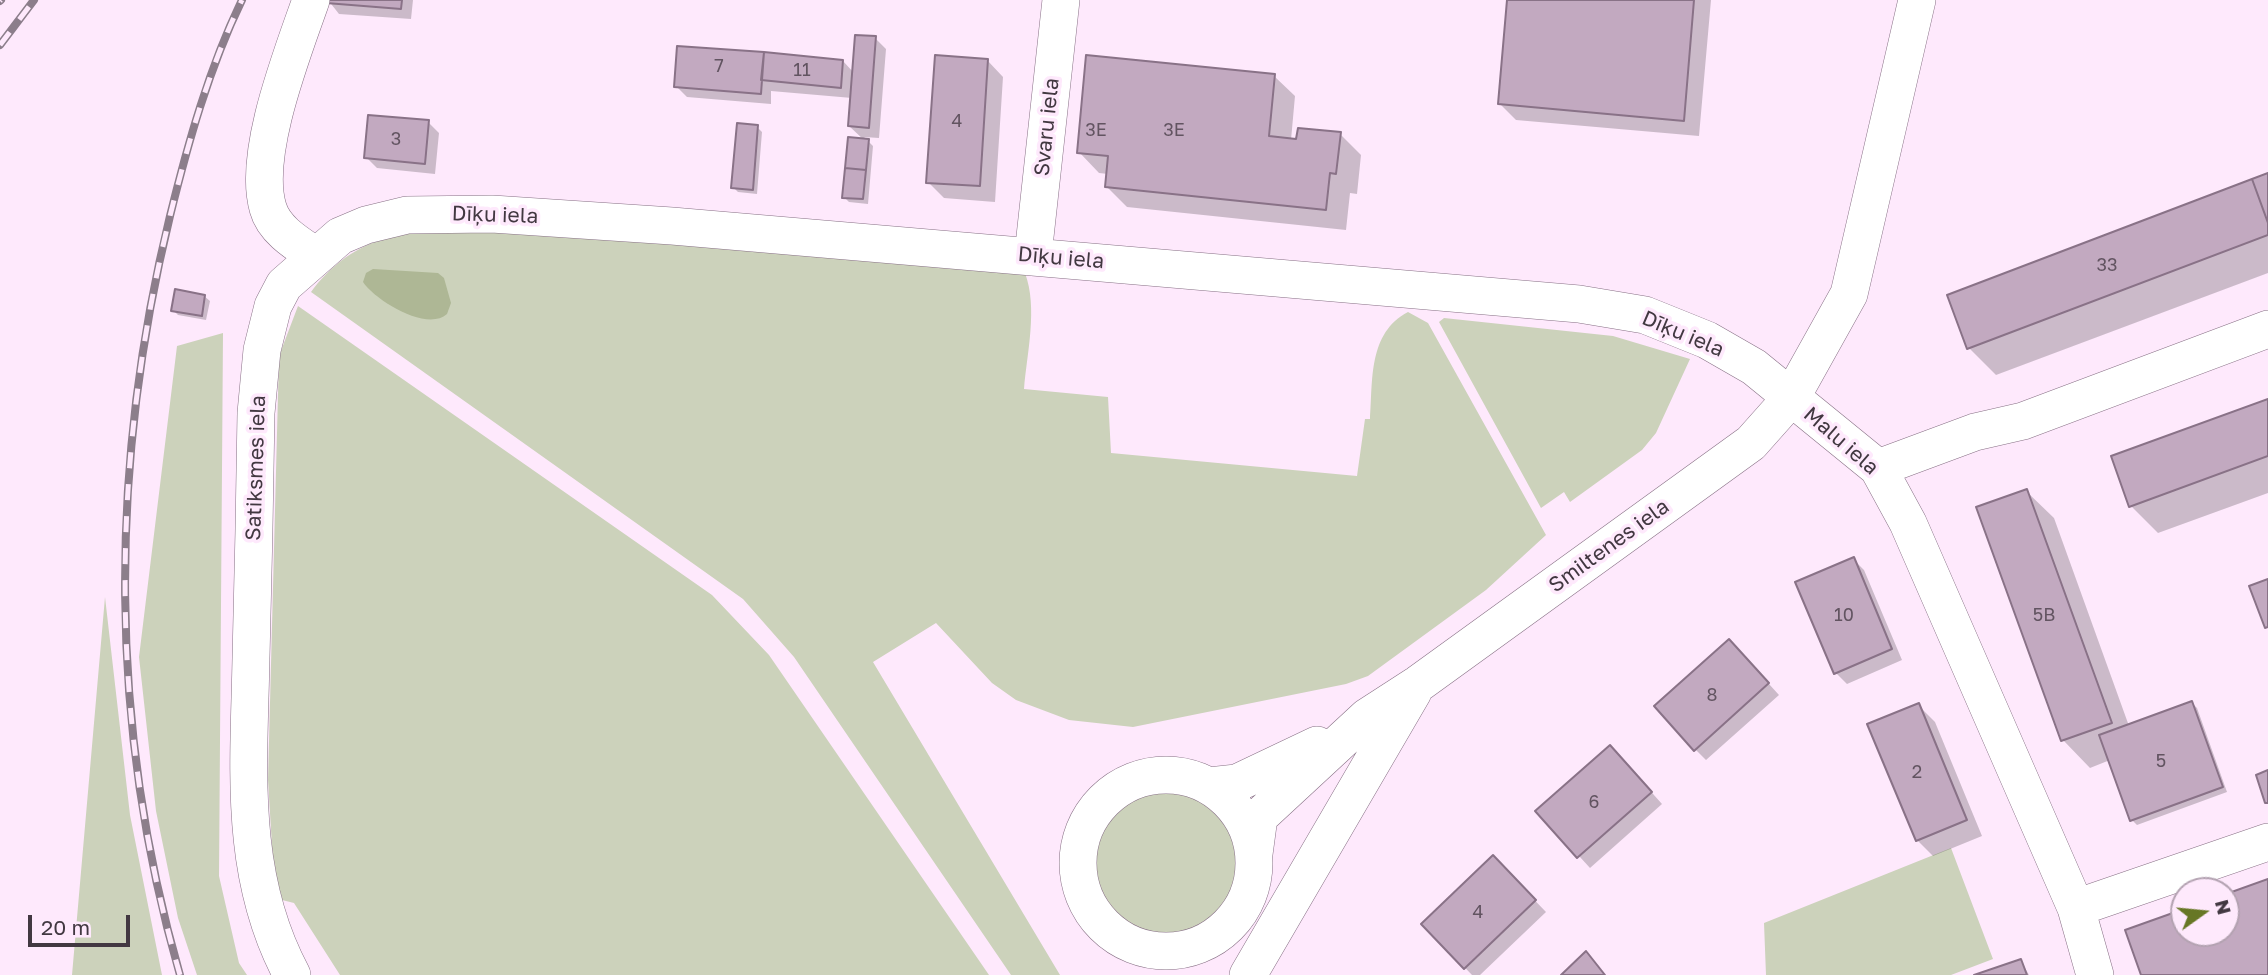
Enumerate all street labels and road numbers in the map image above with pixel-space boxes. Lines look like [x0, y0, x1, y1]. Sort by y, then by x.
street label: Svaru iela [1029, 77, 1065, 177]
street label: Dīķu iela [451, 201, 539, 229]
street label: Dīķu iela [1017, 242, 1105, 274]
street label: Dīķu iela [1638, 305, 1728, 363]
street label: Satiksmes iela [241, 395, 271, 541]
street label: Malu iela [1798, 402, 1884, 480]
street label: Smiltenes iela [1544, 494, 1674, 598]

